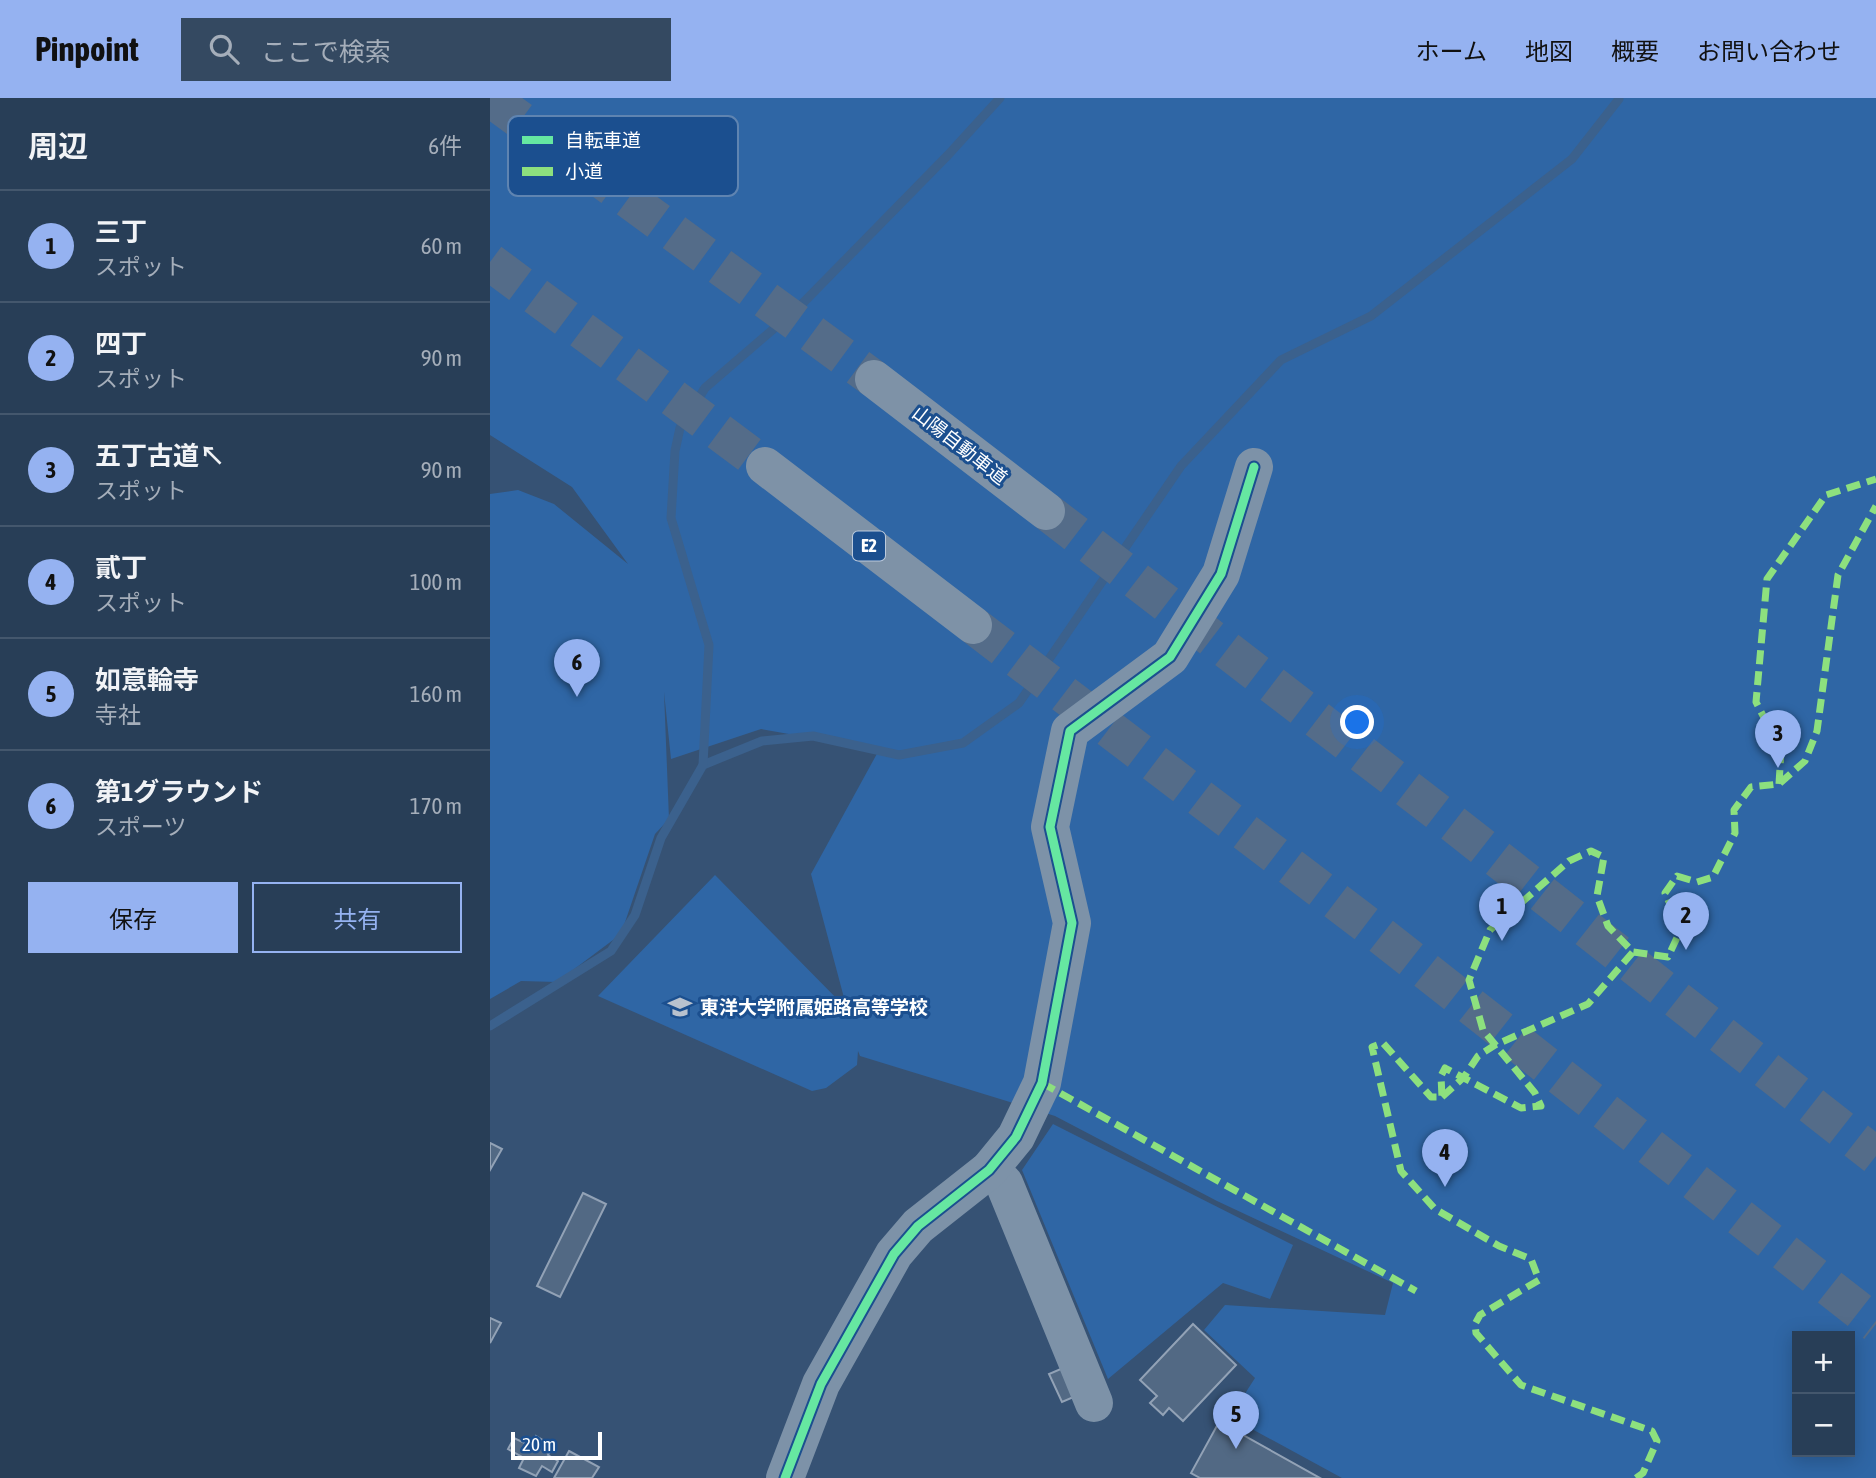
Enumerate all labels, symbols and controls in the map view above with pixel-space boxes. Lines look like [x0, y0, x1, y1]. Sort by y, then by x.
search box [181, 18, 671, 81]
text: Pinpoint [35, 30, 139, 68]
icon: search [205, 30, 243, 68]
text: ここで検索 [261, 37, 391, 67]
text: ホーム [1416, 38, 1487, 65]
text: 地図 [1525, 38, 1573, 65]
text: 概要 [1611, 38, 1659, 65]
text: お問い合わせ [1697, 38, 1841, 65]
legend [508, 116, 738, 196]
text: 周辺 [28, 129, 88, 163]
text: 自転車道 [565, 129, 641, 151]
text: 6件 [428, 133, 462, 159]
text: 小道 [565, 160, 603, 182]
text: 三丁 [95, 217, 147, 247]
text: 1 [46, 233, 56, 259]
text: 60 m [421, 233, 462, 259]
text: スポット [95, 254, 187, 280]
text: 四丁 [95, 329, 147, 359]
text: 2 [46, 345, 56, 371]
text: 90 m [421, 345, 462, 371]
text: スポット [95, 366, 187, 392]
street label: 山陽自動車道 [908, 401, 1012, 489]
text: 五丁古道↖ [95, 441, 225, 471]
text: 3 [46, 457, 56, 483]
text: 90 m [421, 457, 462, 483]
text: スポット [95, 478, 187, 504]
road number: E2 [853, 532, 885, 560]
text: 貳丁 [95, 553, 147, 583]
text: 4 [46, 569, 56, 595]
text: 100 m [410, 569, 462, 595]
text: スポット [95, 590, 187, 616]
pin: 6 [554, 639, 600, 697]
text: 如意輪寺 [95, 665, 199, 695]
text: 5 [46, 681, 56, 707]
text: 160 m [410, 681, 462, 707]
text: 寺社 [95, 702, 141, 728]
your location [1340, 705, 1374, 739]
pin: 3 [1755, 710, 1801, 768]
text: 第1グラウンド [95, 777, 263, 807]
text: 6 [46, 793, 56, 819]
text: 170 m [410, 793, 462, 819]
text: スポーツ [95, 814, 187, 840]
button: 保存 [28, 882, 238, 953]
button: 共有 [252, 882, 462, 953]
pin: 1 [1479, 883, 1525, 941]
pin: 2 [1663, 892, 1709, 950]
school or university icon: 東洋大学附属姫路高等学校 [666, 993, 694, 1021]
place label: 東洋大学附属姫路高等学校 [700, 996, 928, 1018]
pin: 4 [1422, 1129, 1468, 1187]
map controls [1792, 1331, 1855, 1457]
button: + [1792, 1331, 1855, 1394]
pin: 5 [1213, 1391, 1259, 1449]
button: − [1792, 1394, 1855, 1457]
scale bar [511, 1429, 602, 1461]
text: 20 m [522, 1433, 556, 1455]

